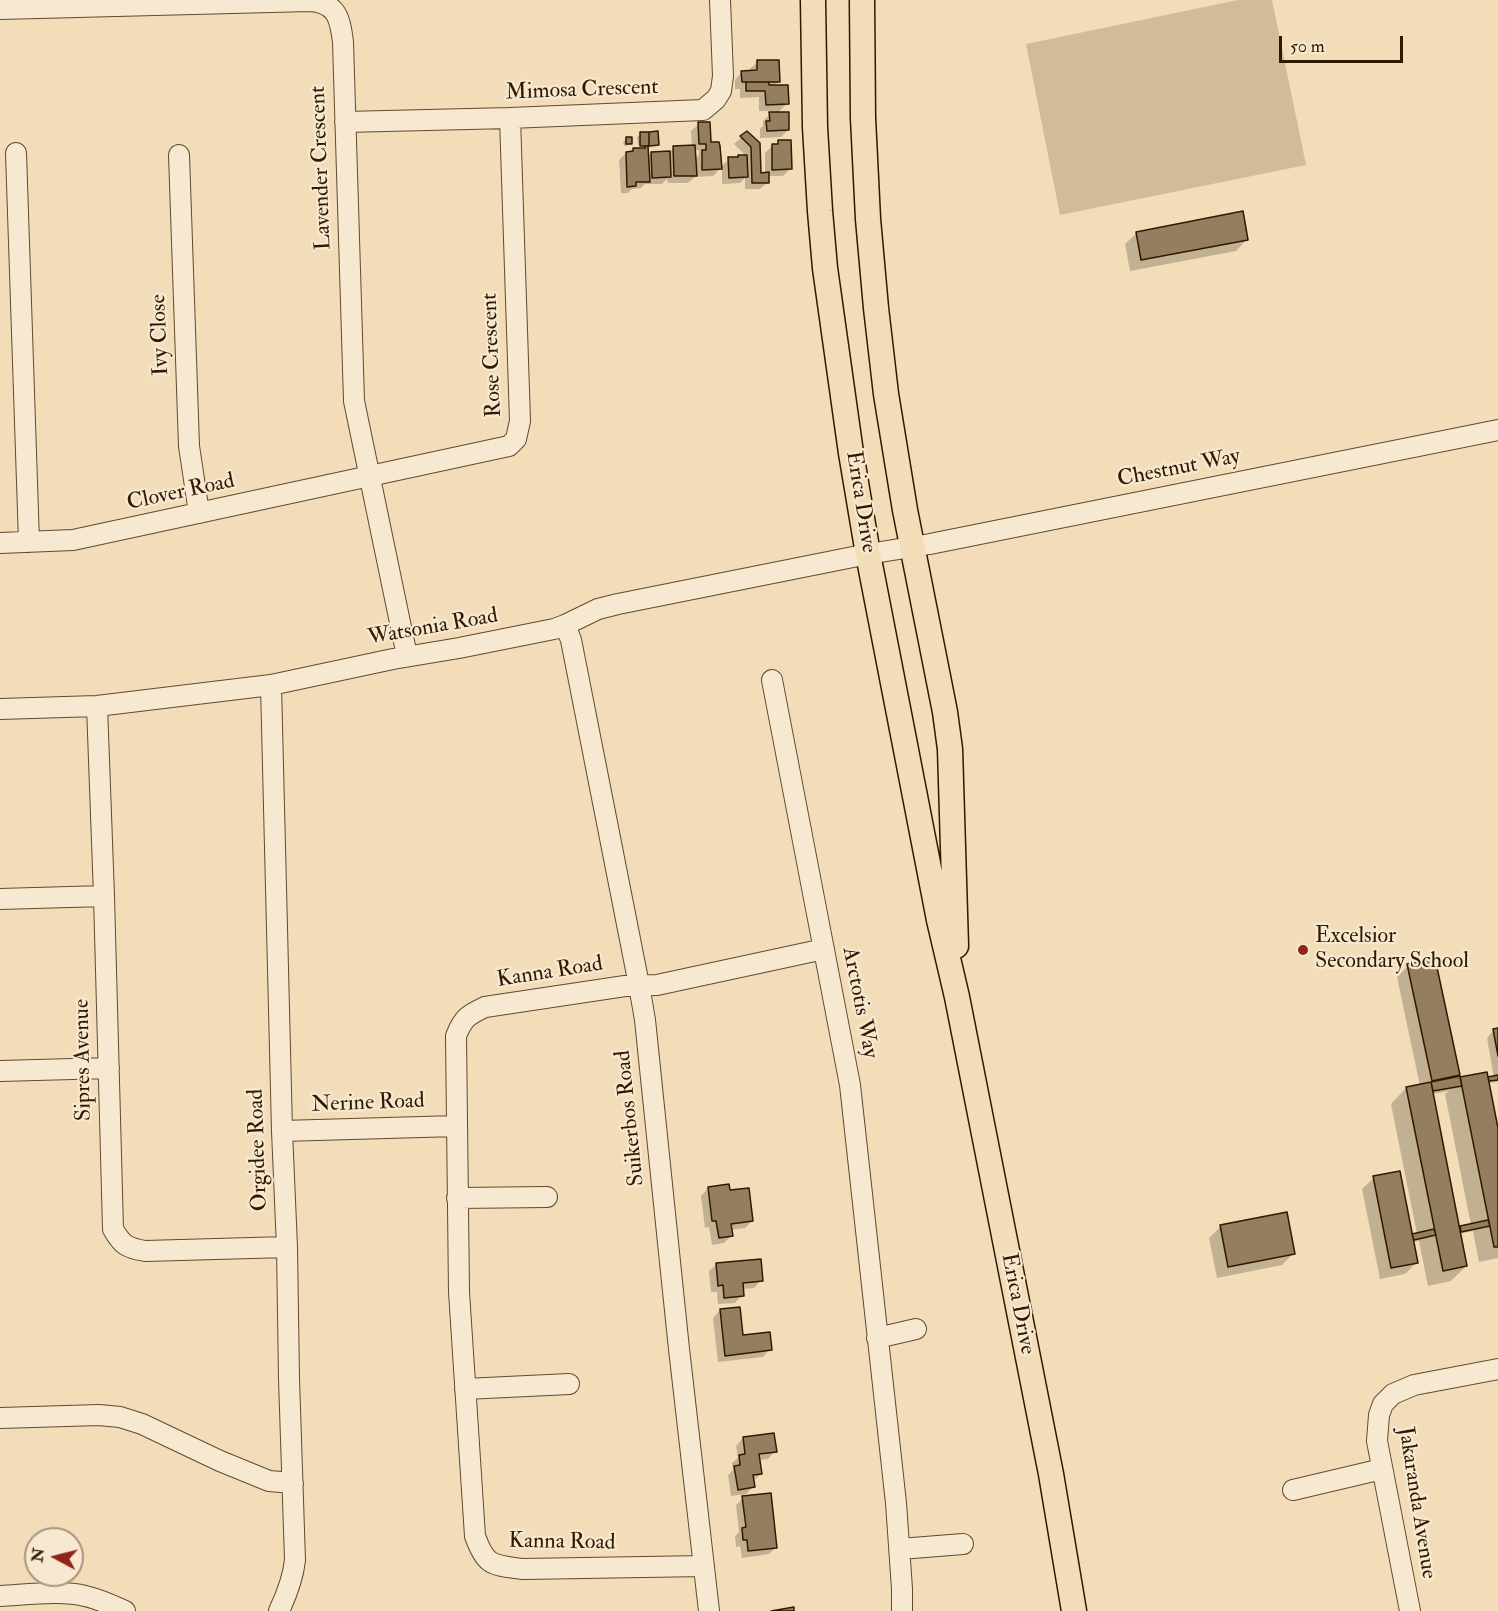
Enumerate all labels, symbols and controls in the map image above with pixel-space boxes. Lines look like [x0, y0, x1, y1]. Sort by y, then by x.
scale bar [1282, 24, 1406, 62]
text: 50 m [1290, 35, 1325, 58]
street label: Mimosa Crescent [505, 75, 659, 107]
street label: Lavender Crescent [306, 85, 338, 251]
street label: Rose Crescent [478, 292, 508, 418]
street label: Ivy Close [146, 294, 176, 376]
street label: Chestnut Way [1115, 444, 1243, 494]
street label: Erica Drive [839, 449, 881, 555]
street label: Clover Road [125, 469, 237, 517]
street label: Watsonia Road [366, 604, 500, 652]
place label: Excelsior Secondary School [1315, 924, 1469, 975]
marker: Excelsior Secondary School [1296, 943, 1310, 957]
street label: Arctotis Way [835, 945, 883, 1061]
street label: Kanna Road [495, 952, 605, 994]
street label: Sipres Avenue [70, 999, 98, 1121]
street label: Suikerbos Road [611, 1049, 651, 1187]
street label: Orgidee Road [244, 1088, 274, 1212]
street label: Nerine Road [311, 1089, 425, 1119]
street label: Erica Drive [994, 1251, 1040, 1357]
street label: Jakaranda Avenue [1391, 1425, 1441, 1581]
north arrow [24, 1527, 84, 1587]
street label: Kanna Road [508, 1529, 616, 1557]
text: N [27, 1547, 49, 1563]

